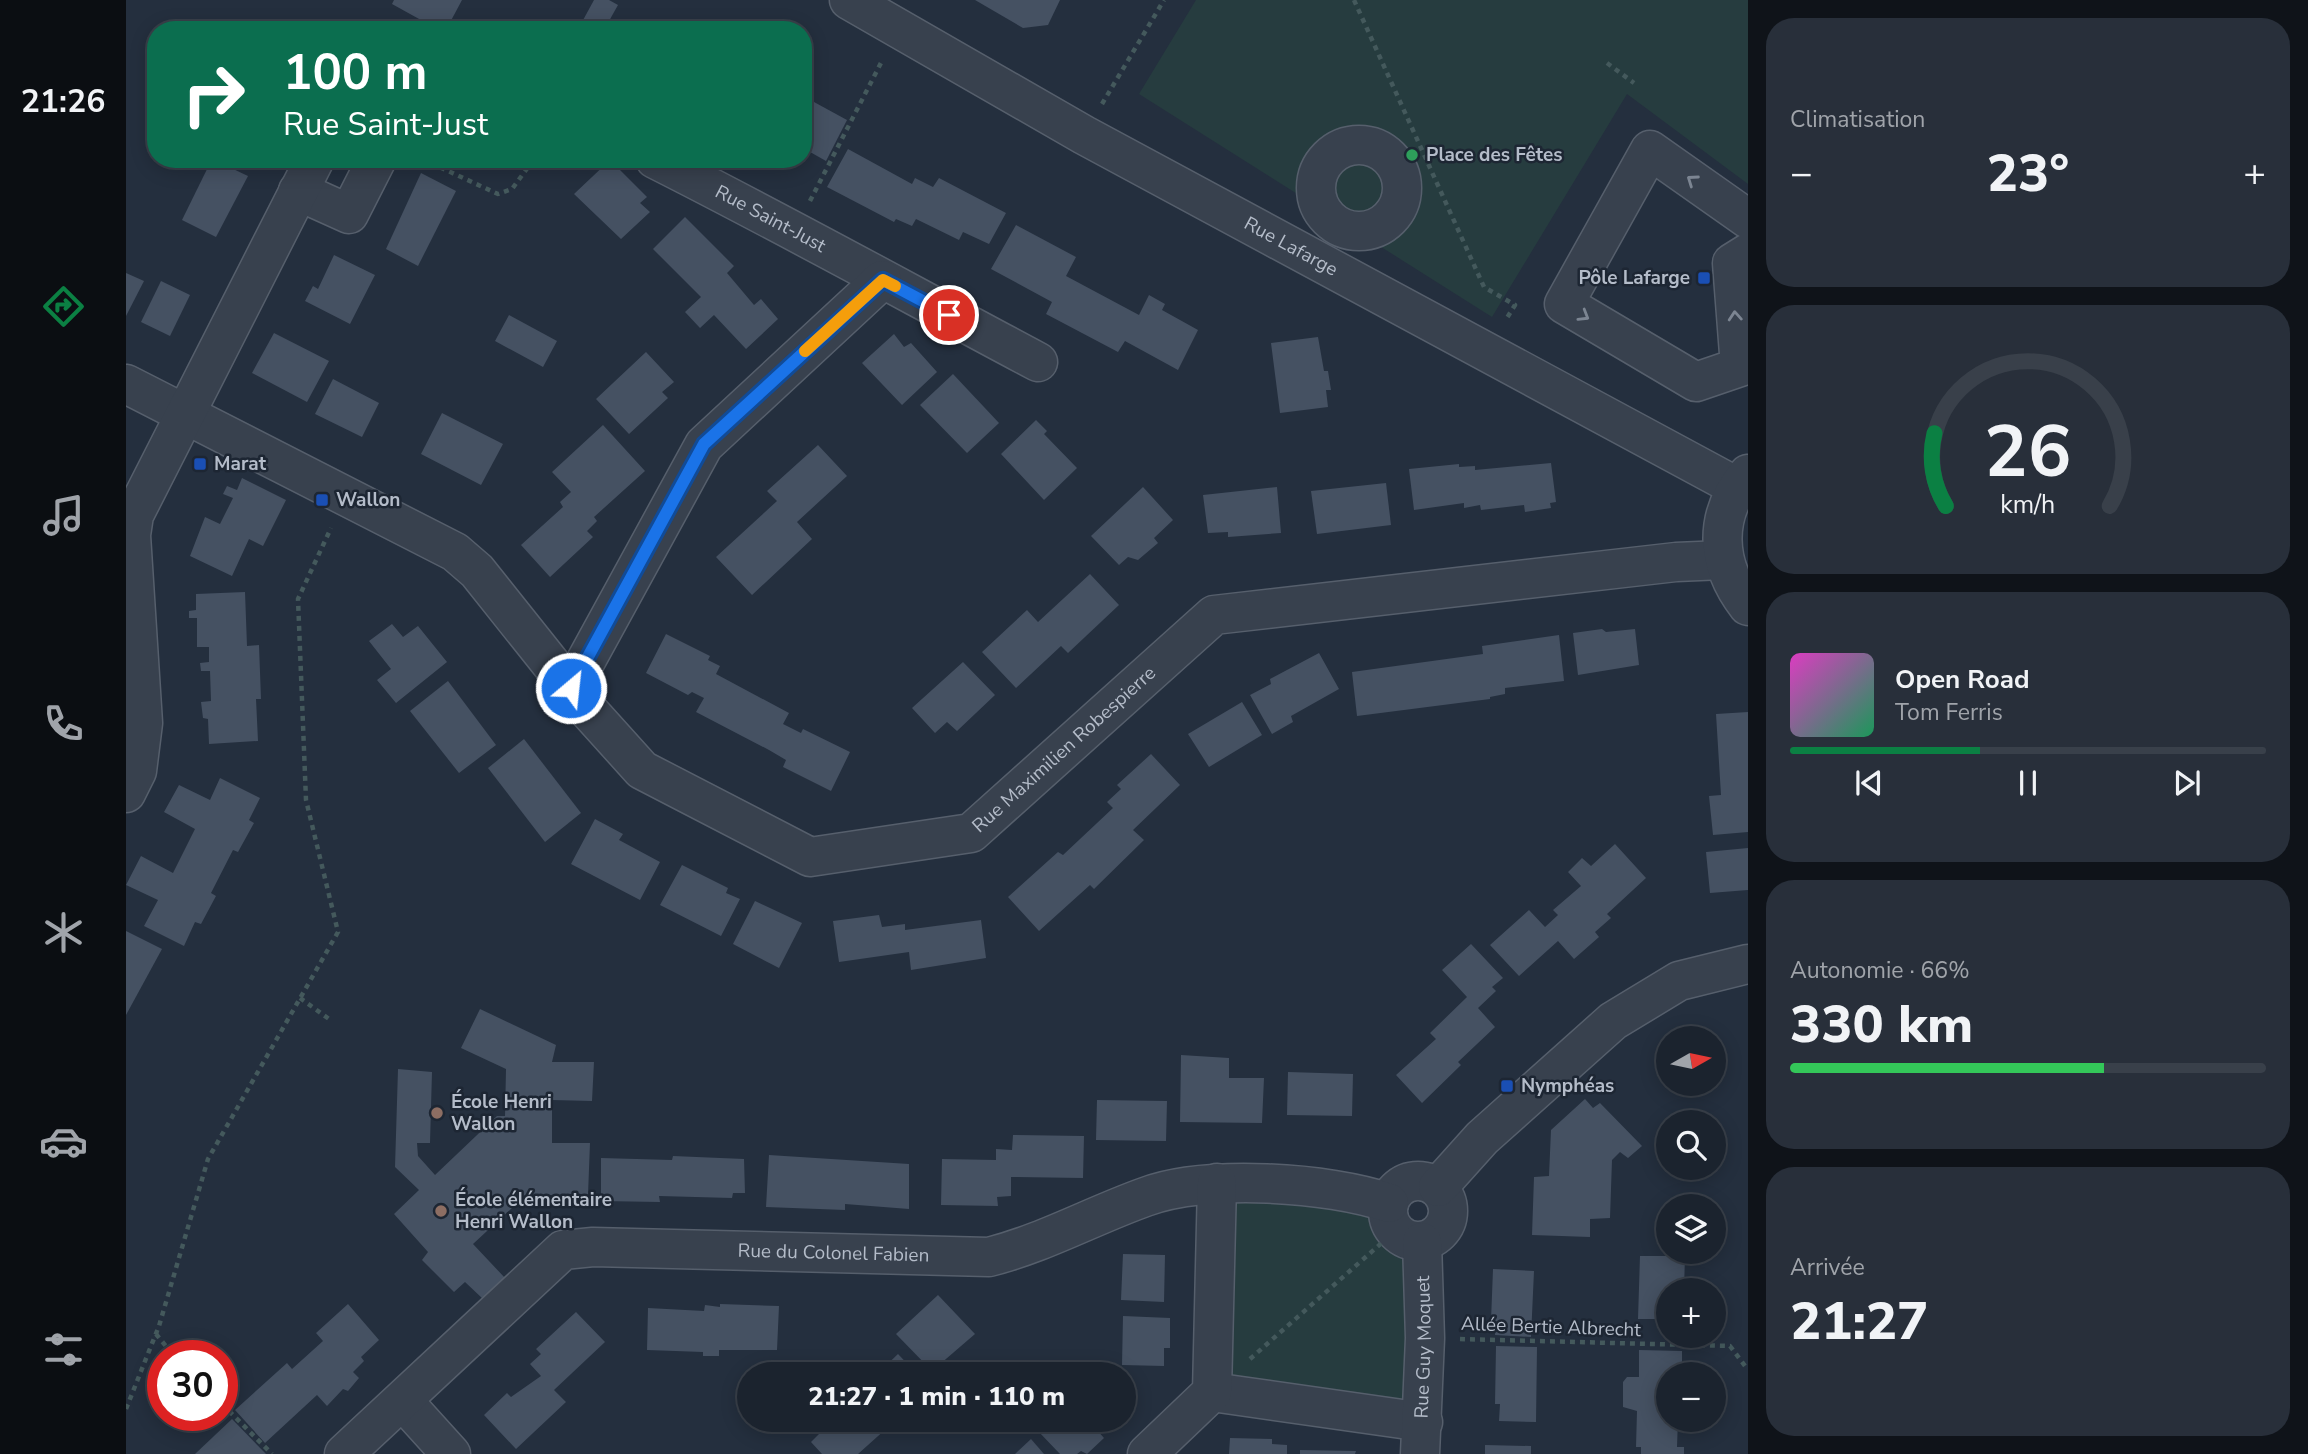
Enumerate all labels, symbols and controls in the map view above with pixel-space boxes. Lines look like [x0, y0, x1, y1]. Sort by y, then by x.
text: 100 m [283, 39, 427, 106]
icon: right [168, 49, 259, 140]
text: 21:26 [21, 80, 105, 123]
text: Rue Saint-Just [283, 103, 488, 146]
text: Climatisation [1790, 104, 1925, 135]
text: 23° [1987, 138, 2069, 209]
place label: Place des Fêtes [1426, 142, 1563, 168]
marker: Place des Fêtes [1404, 147, 1420, 163]
text: − [1790, 148, 1813, 199]
text: + [2243, 148, 2266, 199]
one-way arrow [1687, 176, 1700, 188]
street label: Rue Saint-Just [710, 179, 831, 259]
street label: Rue Lafarge [1239, 211, 1342, 282]
place label: Pôle Lafarge [1578, 265, 1690, 291]
marker: Pôle Lafarge [1696, 270, 1712, 286]
icon: directions [39, 282, 88, 331]
pin [919, 285, 979, 345]
icon: arrive [930, 296, 968, 334]
one-way arrow [1577, 308, 1590, 321]
one-way arrow [1728, 310, 1743, 321]
text: 26 [1984, 402, 2072, 502]
place label: Marat [214, 451, 267, 477]
marker: Marat [192, 456, 208, 472]
place label: Wallon [336, 487, 401, 513]
text: km/h [2000, 488, 2056, 522]
icon: music [39, 491, 88, 540]
marker: Wallon [314, 492, 330, 508]
position arrow [534, 651, 608, 725]
street label: Rue Maximilien Robespierre [967, 660, 1161, 839]
text: Open Road [1895, 662, 2030, 697]
text: Tom Ferris [1895, 697, 2003, 728]
icon: phone [39, 699, 88, 748]
icon: previous [1850, 764, 1888, 802]
icon: pause [2009, 764, 2047, 802]
icon: next [2168, 764, 2206, 802]
icon: climate [39, 908, 88, 957]
text: Autonomie · 66% [1790, 955, 1970, 986]
text: 330 km [1790, 989, 1973, 1060]
north arrow [1656, 1026, 1726, 1096]
map controls [1656, 1026, 1726, 1432]
place label: Nymphéas [1521, 1073, 1614, 1099]
marker: Nymphéas [1499, 1078, 1515, 1094]
place label: École Henri Wallon [451, 1089, 552, 1137]
marker: École Henri Wallon [429, 1105, 445, 1121]
button: search [1656, 1110, 1726, 1180]
icon: car [39, 1117, 88, 1166]
place label: École élémentaire Henri Wallon [455, 1187, 612, 1235]
button: layers [1656, 1194, 1726, 1264]
marker: École élémentaire Henri Wallon [433, 1203, 449, 1219]
street label: Rue du Colonel Fabien [737, 1238, 930, 1268]
text: Arrivée [1790, 1252, 1865, 1283]
street label: Rue Guy Moquet [1409, 1275, 1438, 1419]
button: + [1656, 1278, 1726, 1348]
text: 21:27 [1790, 1286, 1928, 1357]
street label: Allée Bertie Albrecht [1461, 1311, 1642, 1343]
icon: filters [39, 1325, 88, 1374]
speed limit sign: 30 [147, 1340, 238, 1431]
button: − [1656, 1362, 1726, 1432]
text: 21:27 · 1 min · 110 m [808, 1379, 1065, 1414]

